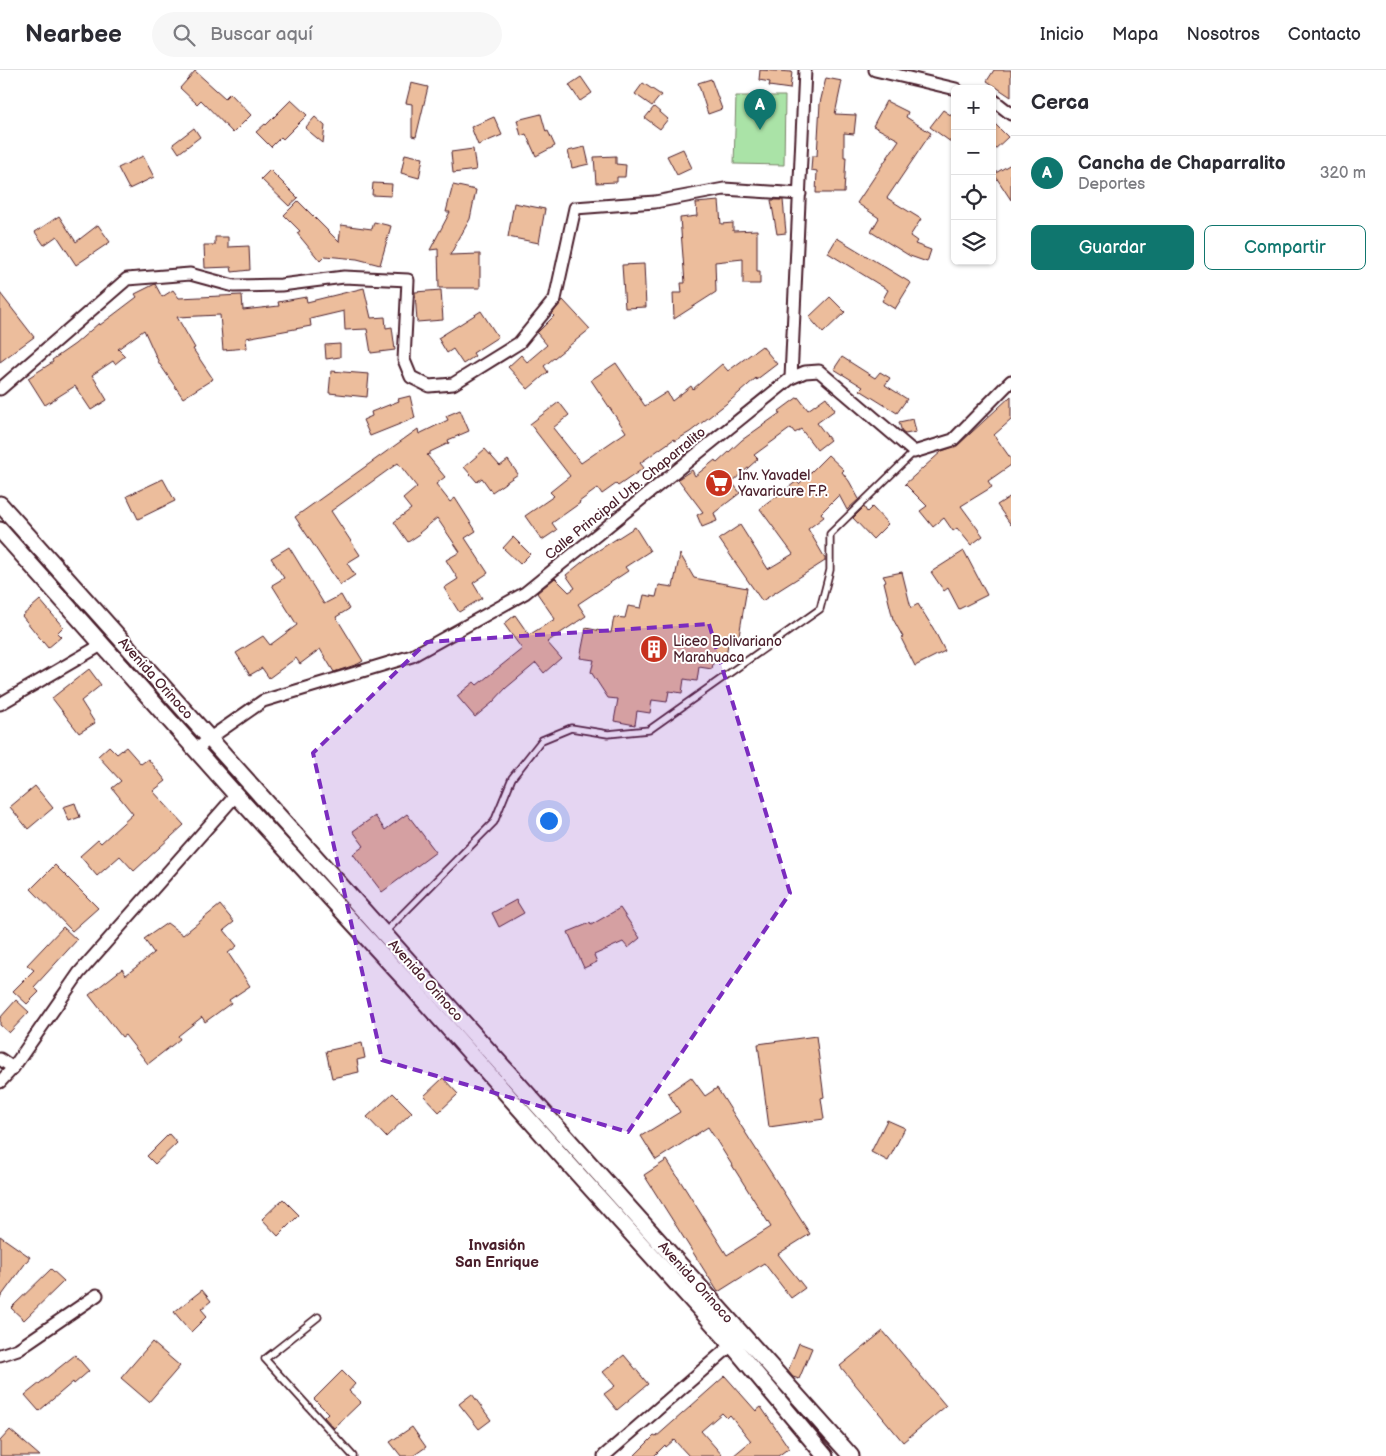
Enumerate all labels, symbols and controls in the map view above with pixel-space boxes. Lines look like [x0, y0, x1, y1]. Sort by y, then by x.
search box [152, 12, 502, 57]
text: Nearbee [25, 20, 122, 49]
icon: search [170, 21, 198, 49]
text: Buscar aquí [210, 23, 313, 46]
text: Inicio [1040, 24, 1084, 45]
text: Mapa [1112, 24, 1158, 45]
text: Nosotros [1186, 24, 1260, 45]
text: Contacto [1288, 24, 1361, 45]
map controls [951, 85, 996, 265]
button: + [951, 85, 996, 130]
pin: A [744, 89, 776, 130]
text: Cerca [1031, 90, 1089, 115]
button: − [951, 130, 996, 175]
text: Cancha de Chaparralito [1078, 152, 1285, 175]
text: A [1042, 164, 1052, 183]
text: 320 m [1320, 164, 1366, 183]
button: locate [951, 175, 996, 220]
text: Deportes [1078, 175, 1145, 194]
button: layers [951, 220, 996, 265]
button: Guardar [1031, 225, 1194, 270]
button: Compartir [1204, 225, 1366, 270]
street label: Calle Principal Urb. Chaparralito [542, 423, 709, 563]
place label: Inv. Yavadel Yavaricure F.P. [737, 467, 828, 500]
supermarket icon: Inv. Yavadel Yavaricure F.P. [704, 468, 734, 498]
place label: Liceo Bolivariano Marahuaca [673, 633, 782, 666]
street label: Avenida Orinoco [114, 634, 197, 723]
building icon: Liceo Bolivariano Marahuaca [639, 634, 669, 664]
your location [536, 808, 562, 834]
street label: Avenida Orinoco [384, 936, 467, 1025]
district label: Invasión San Enrique [455, 1236, 539, 1272]
street label: Avenida Orinoco [654, 1238, 737, 1327]

